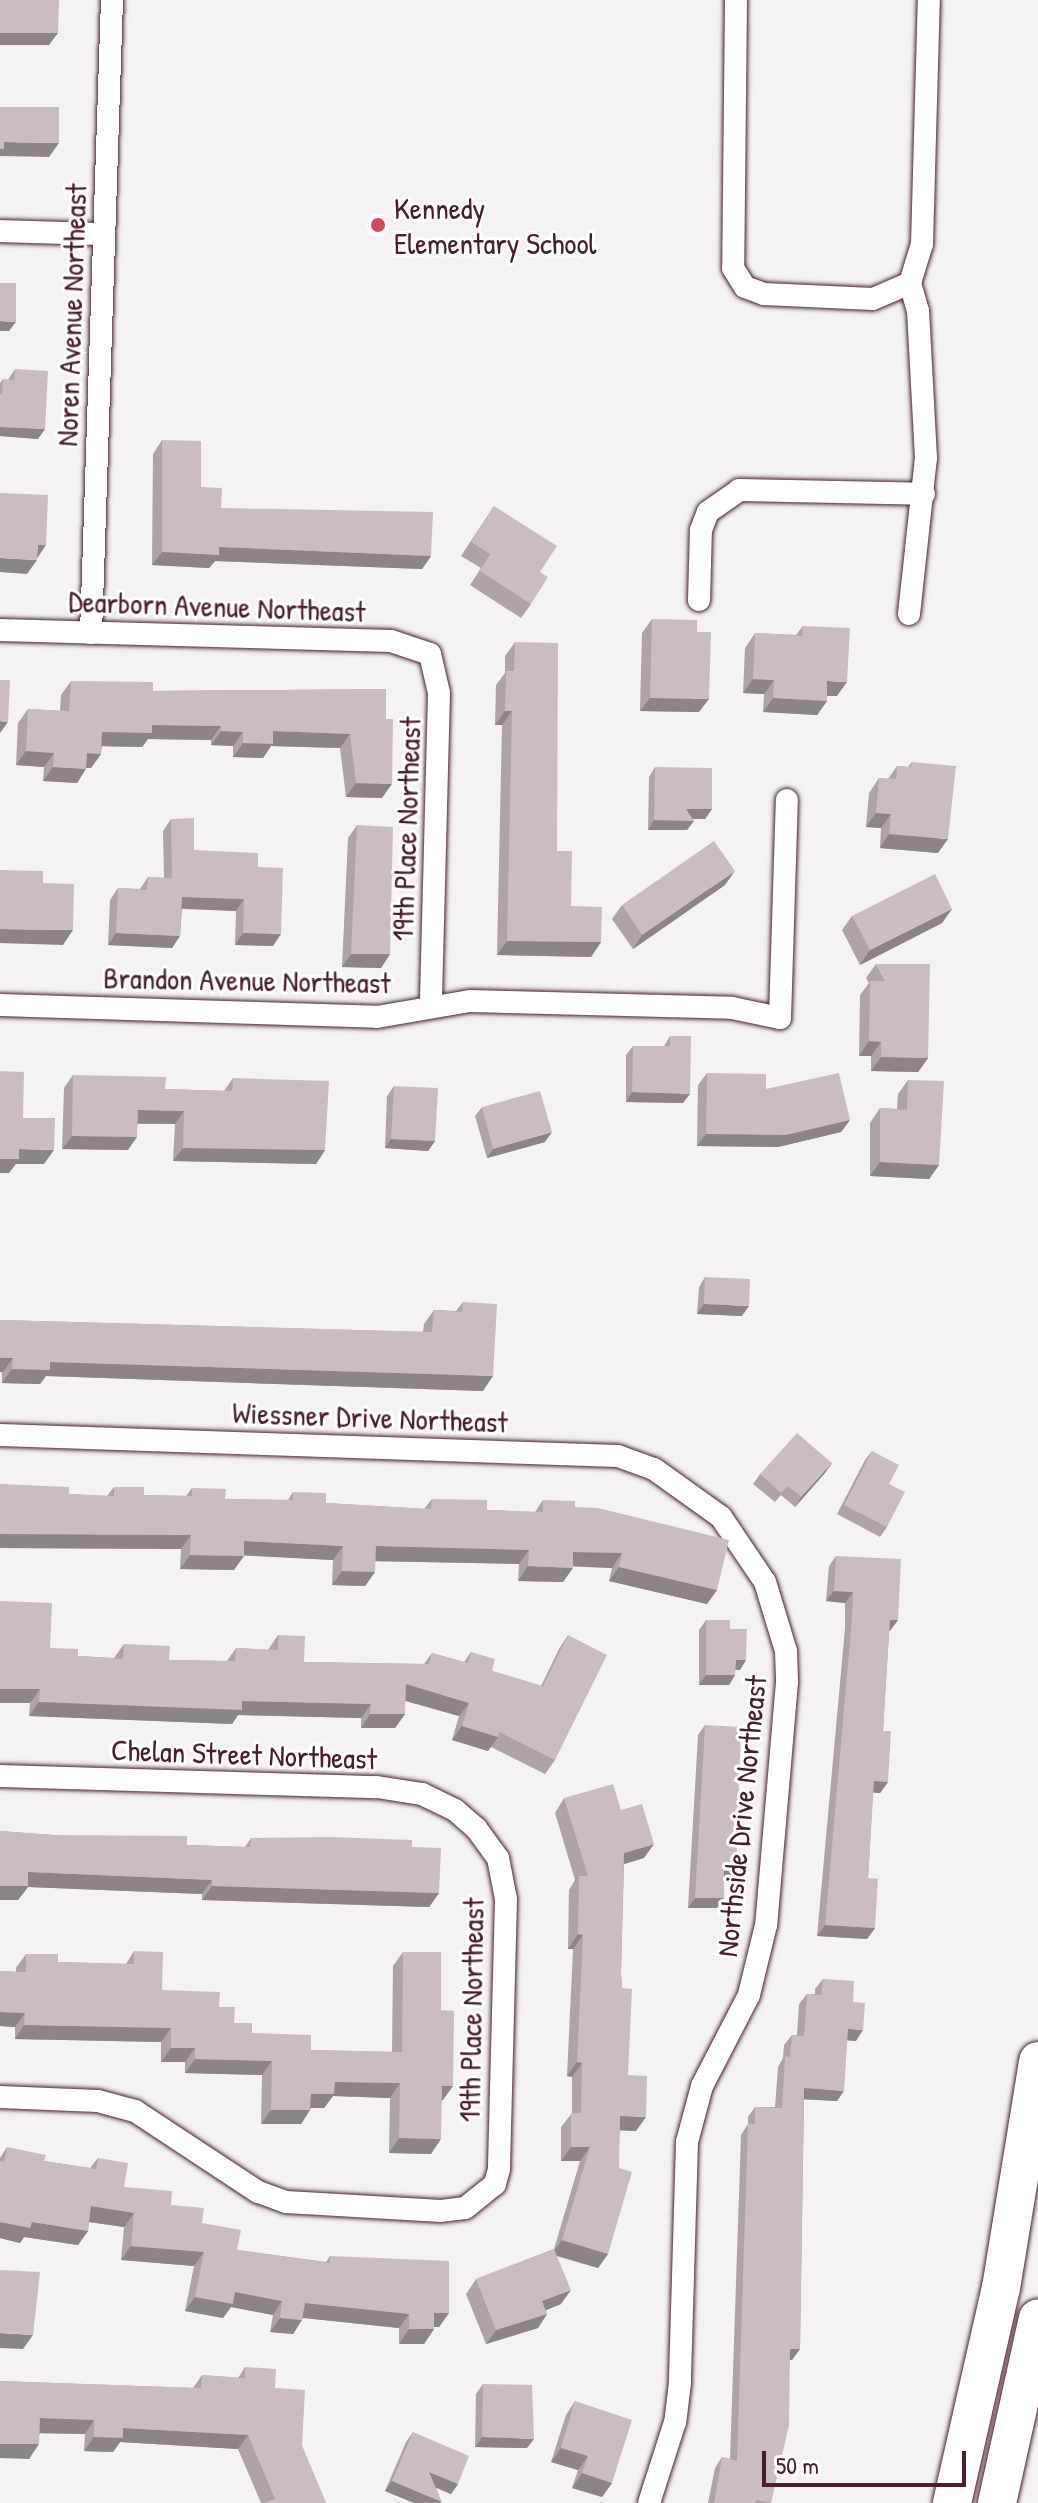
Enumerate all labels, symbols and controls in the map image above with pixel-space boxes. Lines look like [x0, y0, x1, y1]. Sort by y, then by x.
street label: Noren Avenue Northeast [48, 183, 94, 447]
place label: Kennedy Elementary School [394, 190, 596, 260]
marker: Kennedy Elementary School [369, 216, 387, 234]
street label: Dearborn Avenue Northeast [68, 583, 366, 629]
street label: 19th Place Northeast [384, 716, 428, 942]
street label: Brandon Avenue Northeast [103, 959, 391, 1001]
street label: Wiessner Drive Northeast [232, 1394, 508, 1440]
street label: Northside Drive Northeast [708, 1674, 774, 1958]
street label: Chelan Street Northeast [110, 1731, 378, 1777]
street label: 19th Place Northeast [451, 1897, 491, 2123]
scale bar [766, 2435, 970, 2485]
text: 50 m [776, 2449, 819, 2481]

